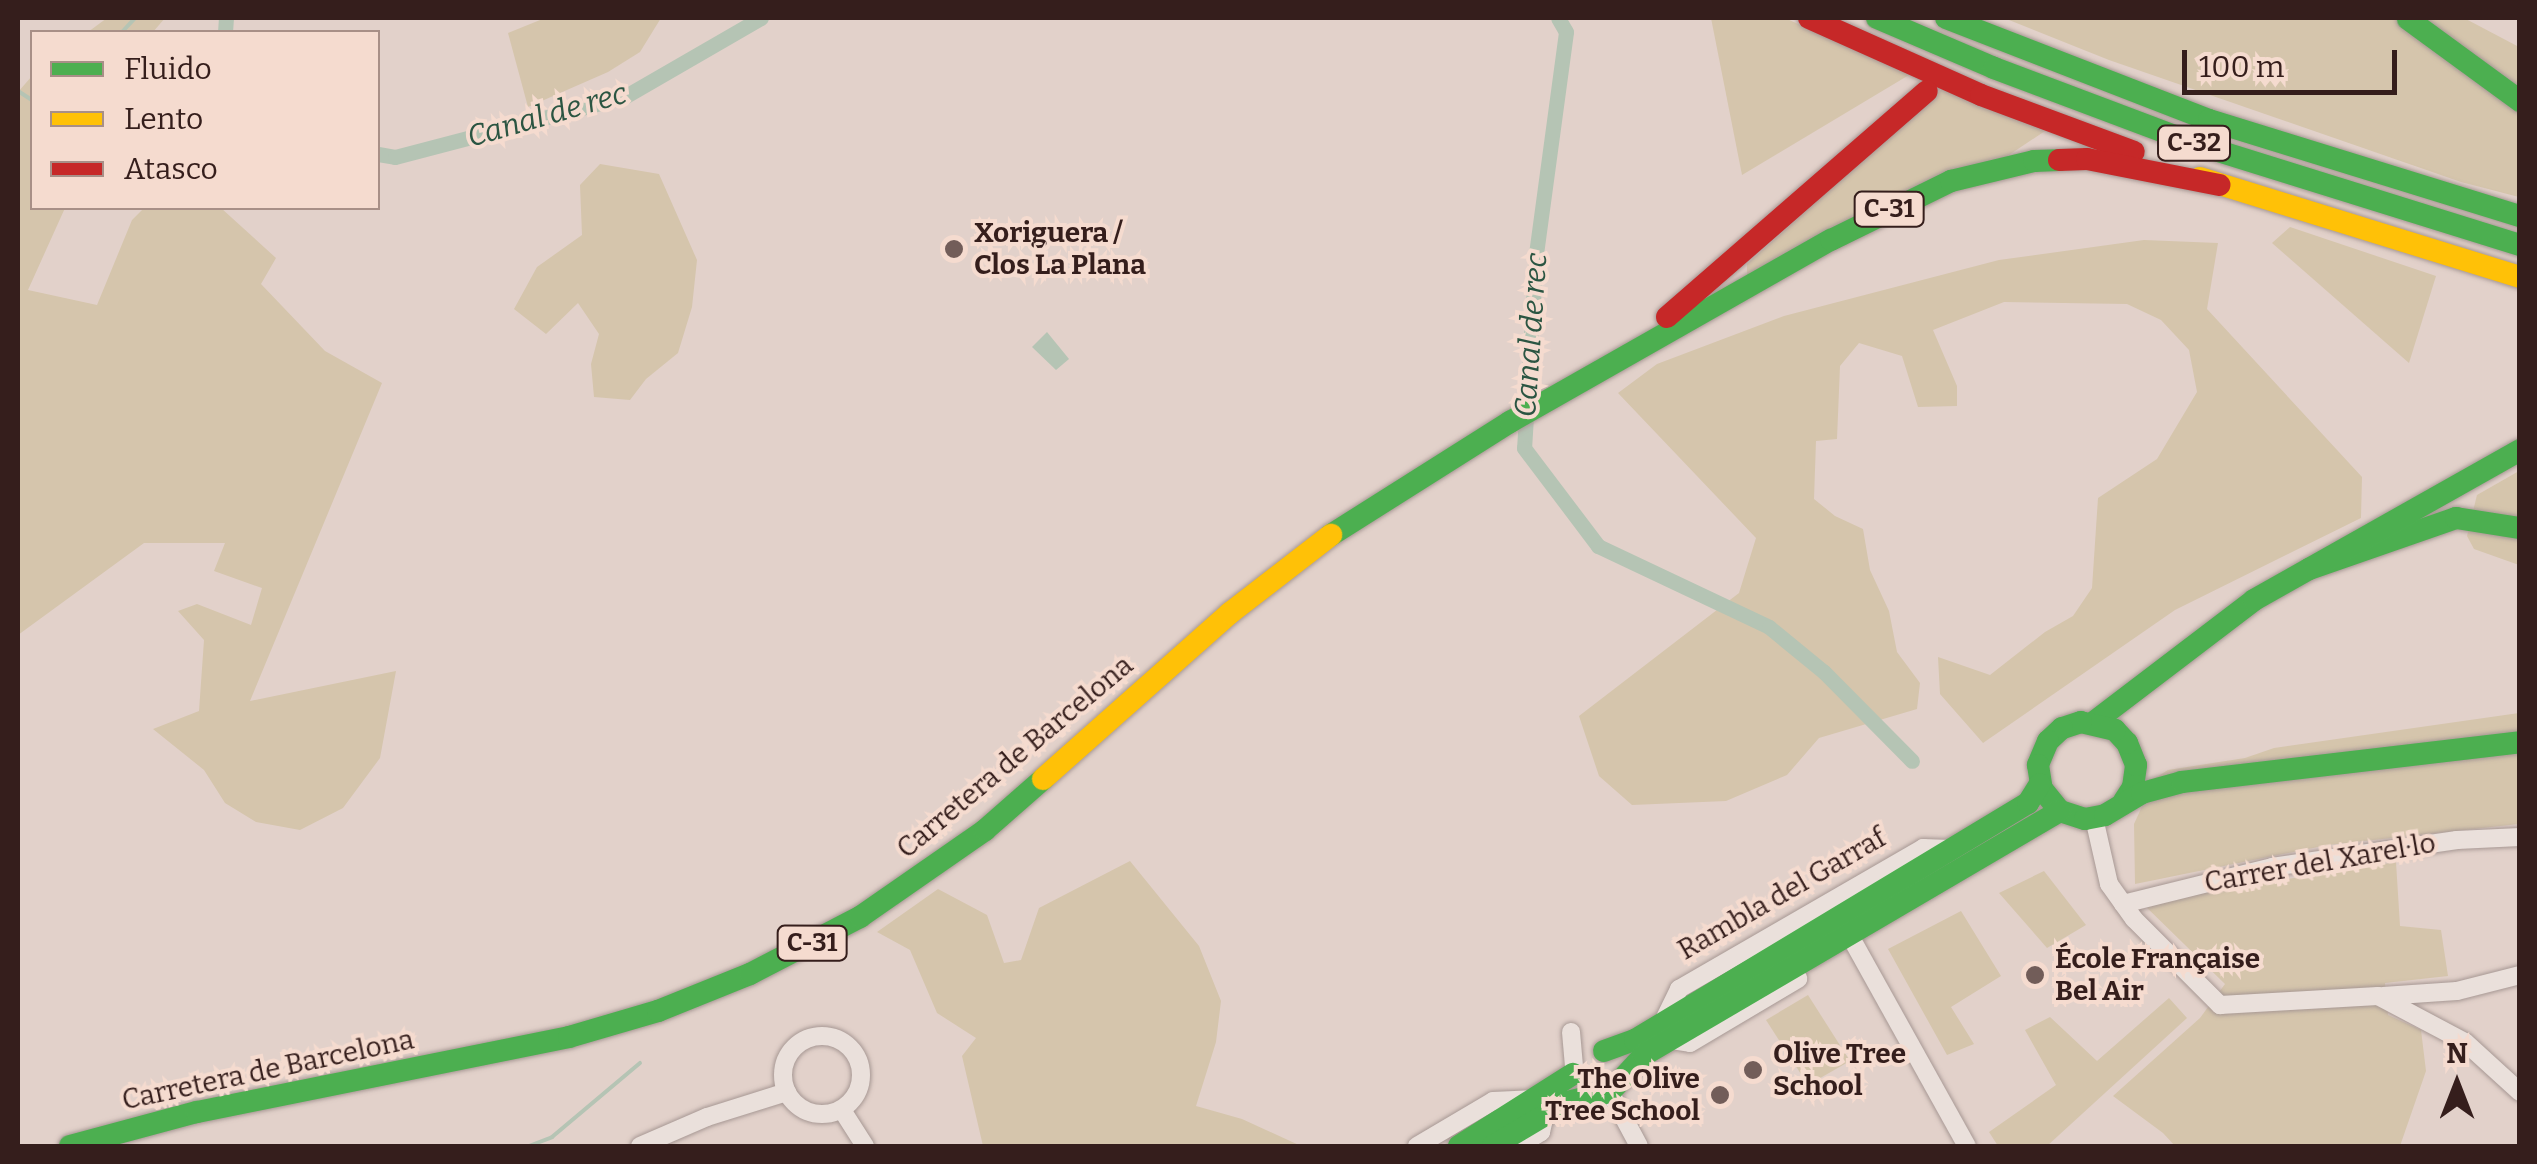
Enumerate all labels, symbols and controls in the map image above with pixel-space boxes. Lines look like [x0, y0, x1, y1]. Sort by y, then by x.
legend [30, 30, 380, 210]
scale bar [2187, 30, 2402, 92]
text: 100 m [2199, 49, 2284, 85]
text: Fluido [124, 51, 212, 87]
water label: Canal de rec [463, 75, 631, 155]
text: Lento [124, 101, 203, 137]
road number: C-32 [2156, 123, 2232, 163]
text: Atasco [124, 151, 218, 187]
road number: C-31 [1852, 189, 1926, 229]
place label: Xoriguera / Clos La Plana [974, 216, 1146, 282]
marker: Xoriguera / Clos La Plana [943, 238, 965, 260]
water label: Canal de rec [1507, 252, 1555, 418]
street label: Carretera de Barcelona [890, 648, 1140, 866]
street label: Rambla del Garraf [1672, 821, 1892, 967]
street label: Carrer del Xarel·lo [2202, 826, 2438, 900]
road number: C-31 [774, 923, 850, 963]
place label: École Française Bel Air [2055, 942, 2260, 1008]
marker: École Française Bel Air [2024, 964, 2046, 986]
street label: Carretera de Barcelona [119, 1023, 417, 1117]
north arrow [2407, 1034, 2507, 1134]
place label: Olive Tree School [1773, 1037, 1906, 1103]
text: N [2446, 1037, 2468, 1070]
marker: Olive Tree School [1742, 1059, 1764, 1081]
place label: The Olive Tree School [1545, 1062, 1700, 1128]
marker: The Olive Tree School [1709, 1084, 1731, 1106]

